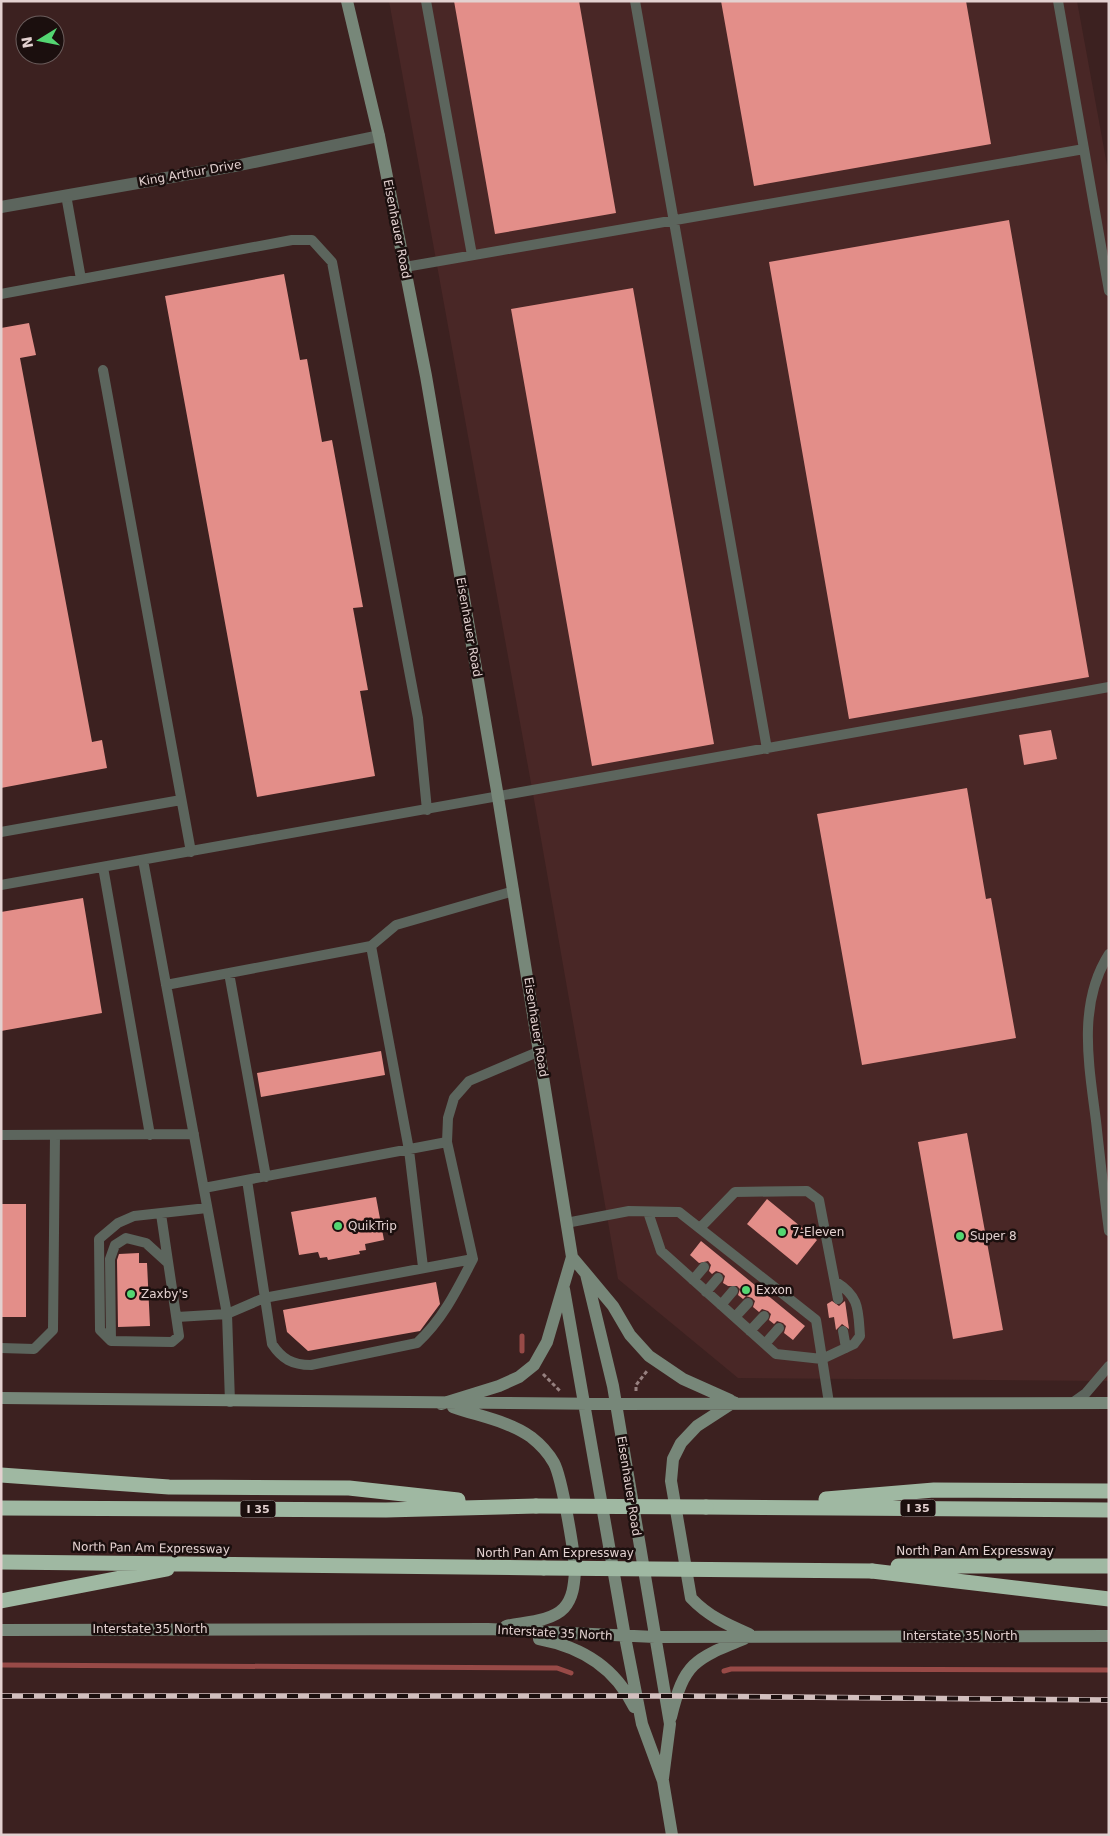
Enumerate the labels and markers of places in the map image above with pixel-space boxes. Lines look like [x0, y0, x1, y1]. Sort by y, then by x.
place label: QuikTrip [348, 1219, 397, 1233]
marker: QuikTrip [332, 1220, 344, 1232]
place label: 7-Eleven [792, 1225, 844, 1239]
marker: 7-Eleven [776, 1226, 788, 1238]
place label: Super 8 [970, 1229, 1017, 1243]
marker: Super 8 [954, 1230, 966, 1242]
place label: Exxon [756, 1283, 792, 1297]
marker: Exxon [740, 1284, 752, 1296]
place label: Zaxby's [141, 1287, 188, 1301]
marker: Zaxby's [125, 1288, 137, 1300]

